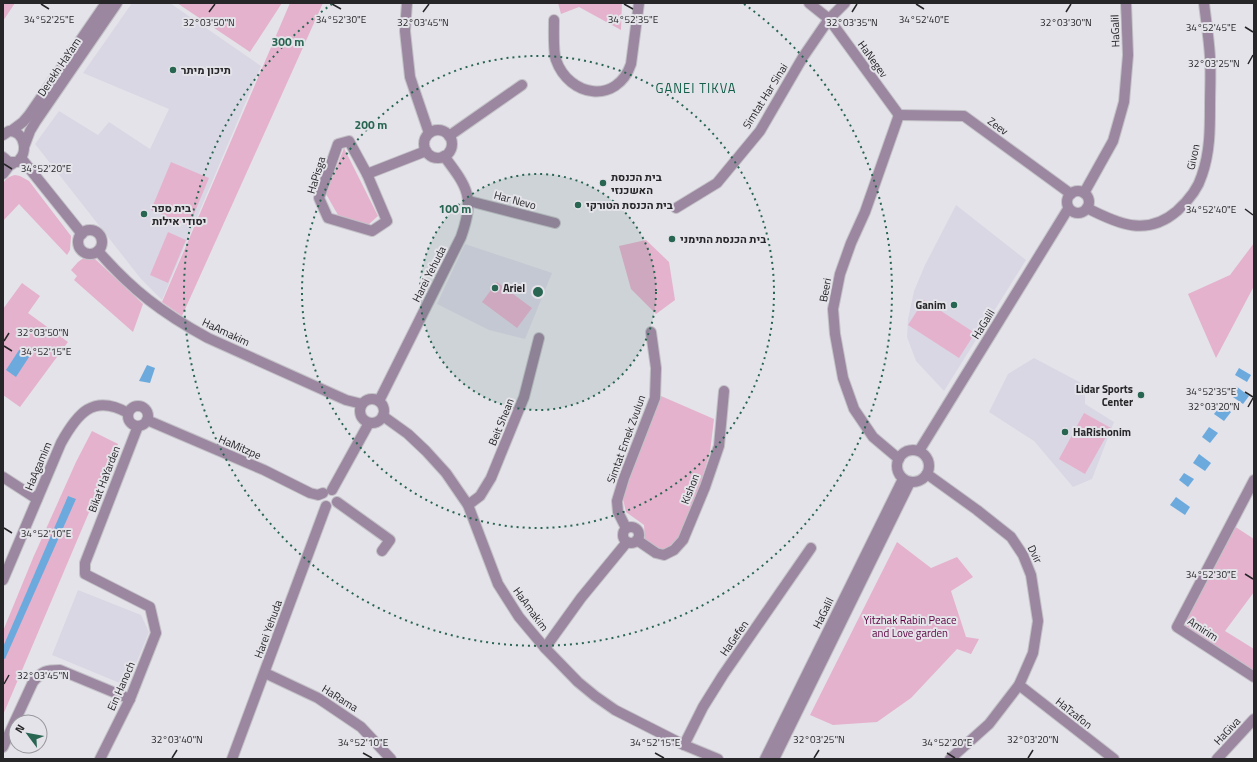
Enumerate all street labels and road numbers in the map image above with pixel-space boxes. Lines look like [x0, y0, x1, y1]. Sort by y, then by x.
street label: HaGalil [1106, 14, 1124, 48]
street label: Derekh HaYam [33, 34, 85, 100]
street label: HaNegev [854, 37, 892, 81]
street label: Simtat Har Sinai [738, 60, 792, 132]
street label: Zeev [984, 113, 1012, 139]
street label: Givon [1182, 142, 1204, 171]
street label: HaPisga [303, 154, 329, 196]
street label: Har Nevo [492, 187, 538, 213]
street label: Harei Yehuda [408, 243, 450, 305]
street label: Beeri [815, 277, 835, 303]
street label: HaGalil [968, 306, 998, 342]
street label: HaAmakim [199, 314, 253, 350]
street label: Simtat Emek Zvulun [603, 393, 649, 485]
street label: Beit Shean [484, 396, 518, 448]
street label: HaMitzpe [216, 431, 264, 463]
street label: HaAgamim [21, 439, 55, 493]
street label: Bikat HaYarden [84, 443, 124, 515]
street label: Kishon [677, 471, 703, 507]
street label: Dvir [1024, 542, 1046, 566]
street label: HaAmakim [510, 584, 552, 634]
street label: HaGalil [809, 595, 837, 631]
street label: Harei Yehuda [250, 597, 286, 660]
street label: Amirim [1185, 613, 1221, 645]
street label: HaGefen [716, 617, 752, 659]
street label: Ein Hanoch [103, 659, 139, 713]
street label: HaRama [319, 681, 362, 716]
street label: HaTzafon [1052, 694, 1096, 732]
street label: HaGiva [1210, 713, 1244, 748]

